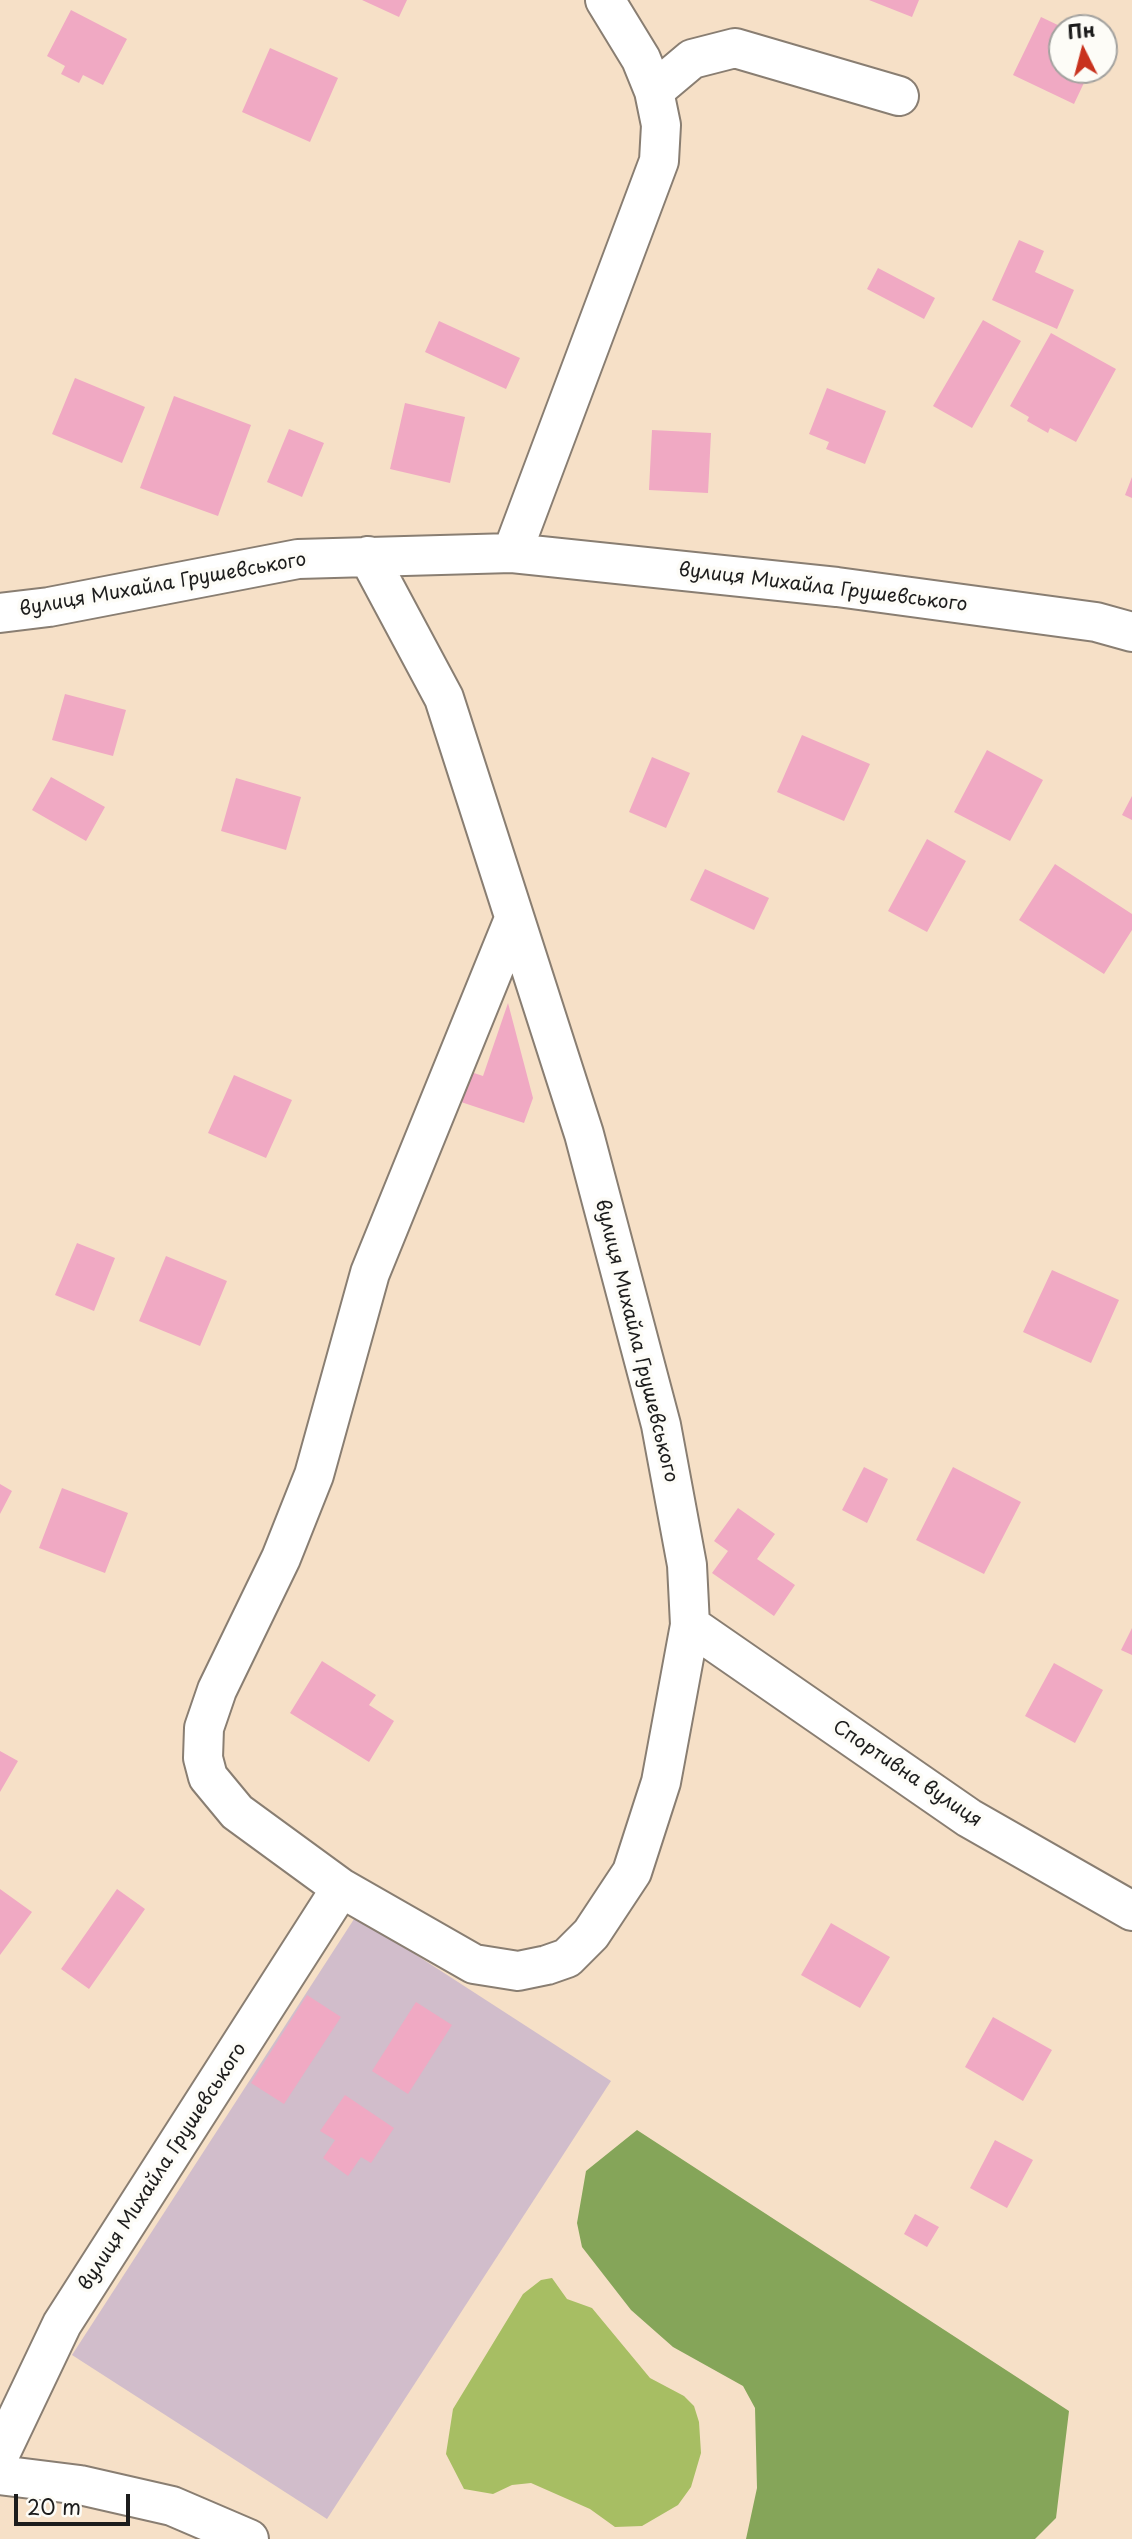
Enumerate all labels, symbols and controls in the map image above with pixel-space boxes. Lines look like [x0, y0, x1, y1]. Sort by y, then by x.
north arrow [1048, 14, 1118, 84]
text: Пн [1066, 15, 1096, 45]
street label: вулиця Михайла Грушевського [18, 549, 308, 621]
street label: вулиця Михайла Грушевського [677, 559, 969, 617]
street label: вулиця Михайла Грушевського [590, 1197, 682, 1485]
street label: Спортивна вулиця [828, 1716, 986, 1832]
street label: вулиця Михайла Грушевського [74, 2039, 252, 2295]
scale bar [18, 2480, 133, 2524]
text: 20 m [27, 2490, 81, 2522]

